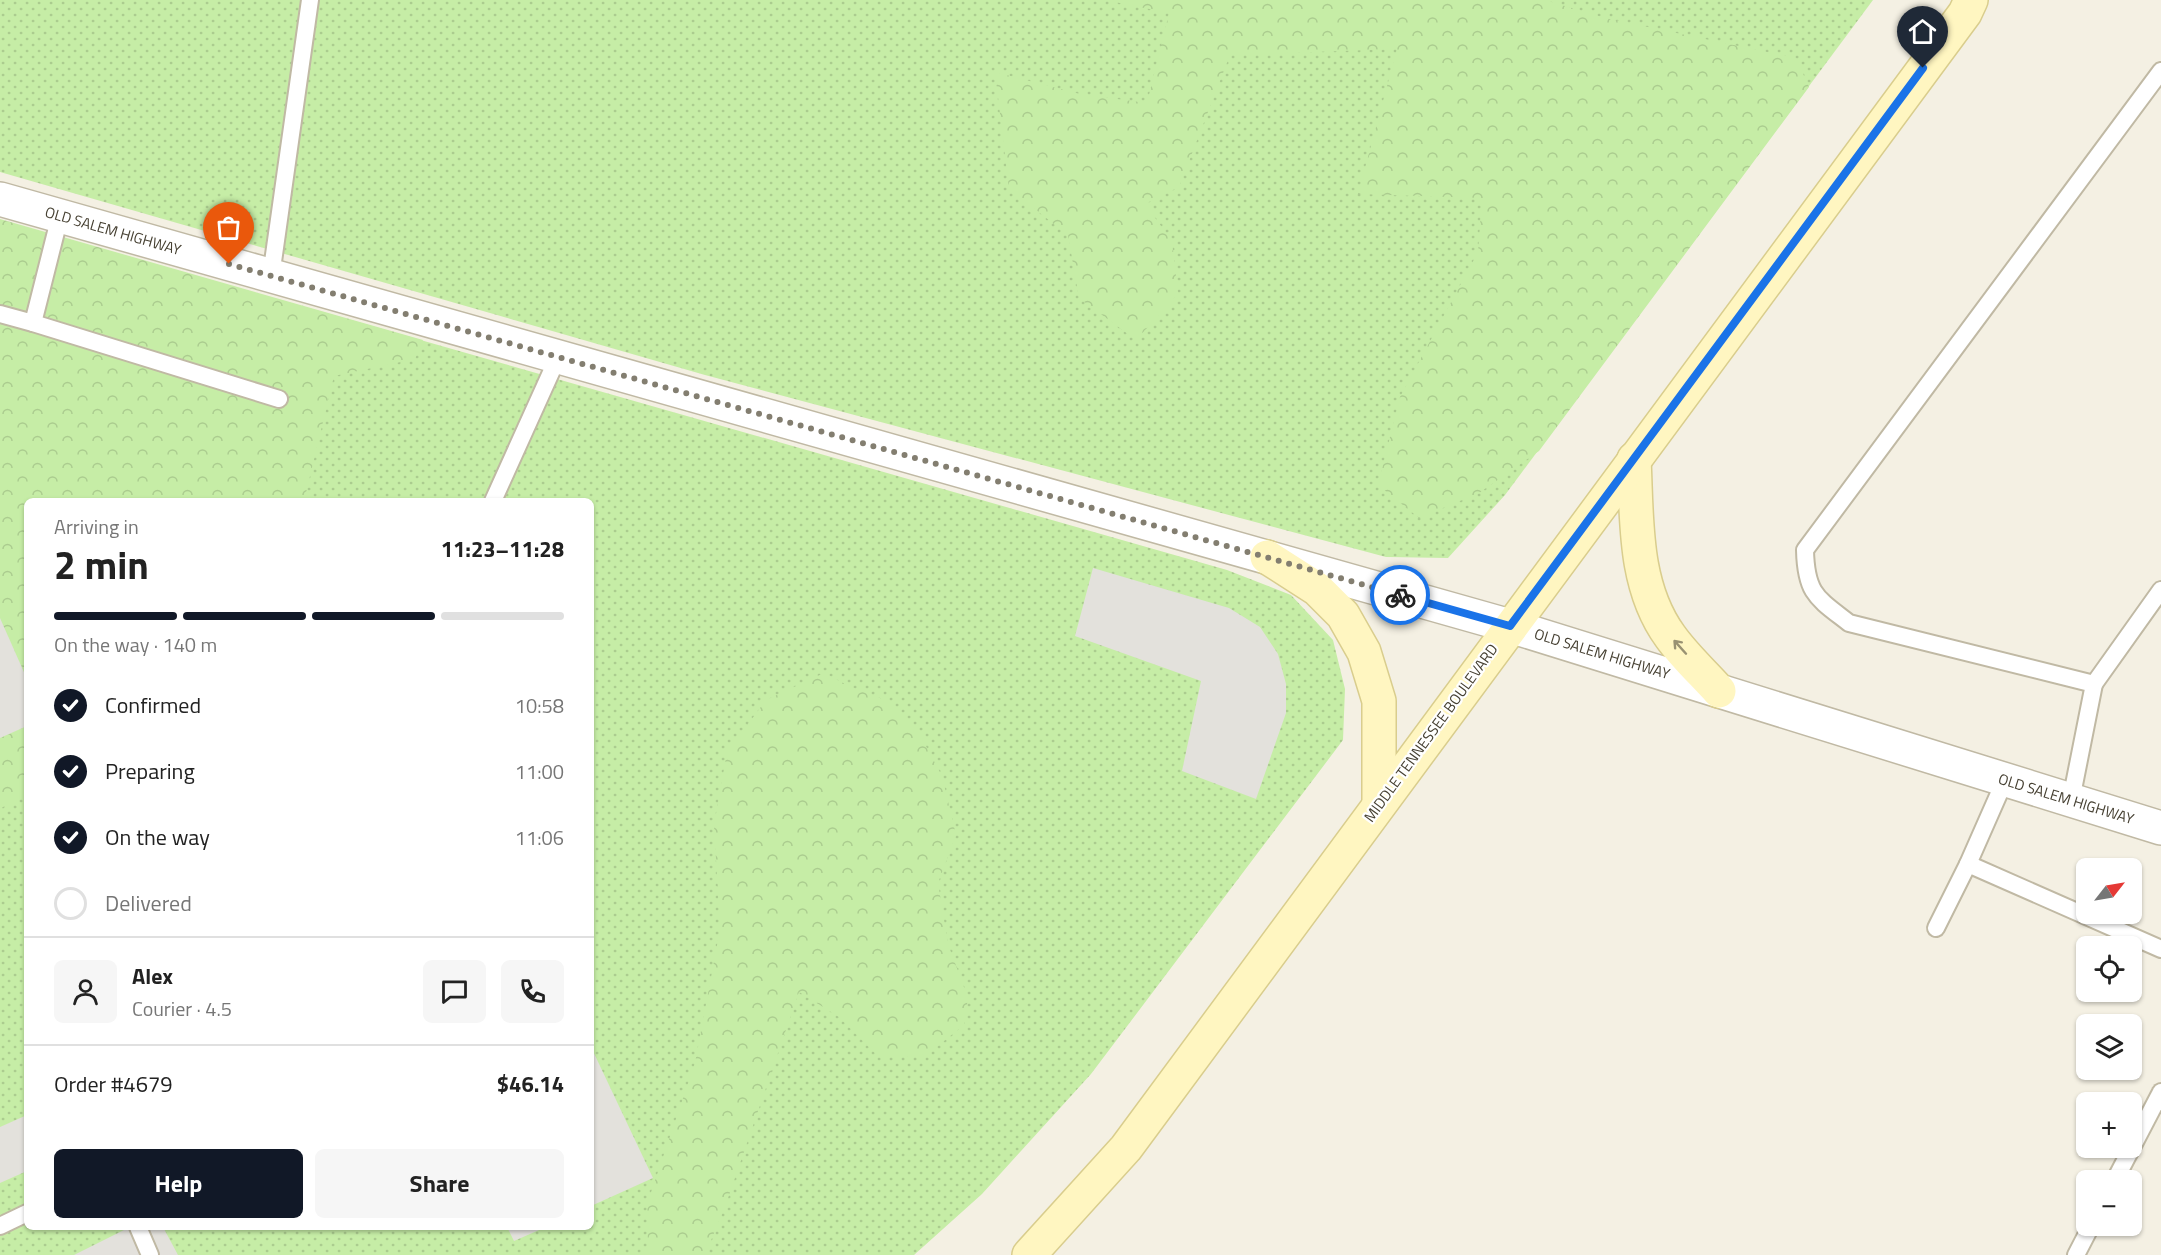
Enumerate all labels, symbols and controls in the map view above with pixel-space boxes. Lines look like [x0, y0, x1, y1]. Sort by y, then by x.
pin [1897, 6, 1948, 68]
icon: home [1906, 15, 1939, 48]
street label: OLD SALEM HIGHWAY [42, 200, 184, 261]
pin [203, 202, 254, 264]
icon: bag [212, 211, 245, 244]
text: Arriving in [54, 511, 139, 542]
text: 11:23–11:28 [441, 532, 564, 566]
text: 2 min [54, 535, 149, 594]
courier [1370, 565, 1430, 625]
icon: bike [1384, 579, 1417, 612]
street label: OLD SALEM HIGHWAY [1531, 622, 1673, 685]
text: On the way · 140 m [54, 629, 217, 660]
street label: MIDDLE TENNESSEE BOULEVARD [1358, 639, 1503, 827]
one-way arrow [1673, 640, 1687, 655]
text: Confirmed [105, 688, 201, 722]
icon: check [54, 689, 87, 722]
text: 10:58 [515, 690, 564, 721]
text: Preparing [105, 754, 195, 788]
icon: check [54, 755, 87, 788]
text: 11:00 [515, 756, 564, 787]
street label: OLD SALEM HIGHWAY [1995, 767, 2137, 830]
text: On the way [105, 820, 210, 854]
icon: check [54, 821, 87, 854]
text: 11:06 [515, 822, 564, 853]
north arrow [2076, 858, 2142, 924]
map controls [2076, 858, 2142, 1236]
text: Delivered [105, 886, 192, 920]
button: locate [2076, 936, 2142, 1002]
text: Alex [132, 959, 173, 993]
button: person [54, 960, 117, 1023]
button: chat [423, 960, 486, 1023]
button: phone [501, 960, 564, 1023]
text: Courier · 4.5 [132, 993, 232, 1024]
button: layers [2076, 1014, 2142, 1080]
text: Order #4679 [54, 1067, 173, 1101]
text: $46.14 [497, 1067, 564, 1101]
button: + [2076, 1092, 2142, 1158]
button: Help [54, 1149, 303, 1218]
button: Share [315, 1149, 564, 1218]
button: − [2076, 1170, 2142, 1236]

